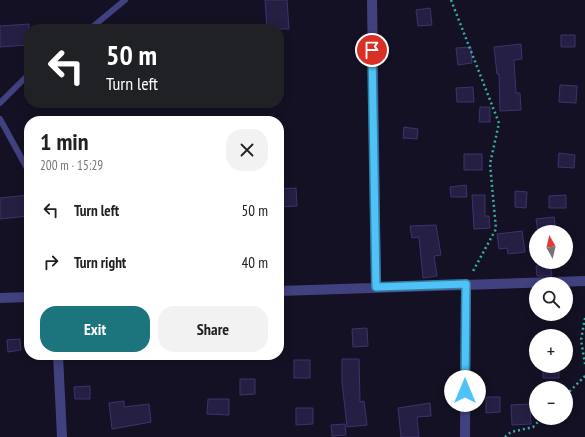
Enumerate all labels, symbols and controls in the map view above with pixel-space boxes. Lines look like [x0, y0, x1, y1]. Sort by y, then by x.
pin [355, 33, 389, 67]
text: 50 m [106, 36, 157, 73]
icon: arrive [361, 39, 383, 61]
icon: left [40, 40, 92, 92]
text: Turn left [106, 72, 158, 95]
text: 1 min [40, 126, 88, 157]
button: close [226, 129, 268, 171]
text: 200 m · 15:29 [40, 157, 103, 174]
icon: left [40, 199, 62, 221]
text: Turn left [74, 201, 119, 220]
text: 50 m [242, 201, 268, 220]
north arrow [529, 225, 573, 269]
map controls [529, 225, 573, 425]
icon: right [40, 251, 62, 273]
text: Turn right [74, 253, 126, 272]
text: 40 m [242, 253, 268, 272]
button: search [529, 277, 573, 321]
button: Exit [40, 306, 150, 352]
button: Share [158, 306, 268, 352]
button: + [529, 329, 573, 373]
position arrow [444, 370, 486, 412]
button: − [529, 381, 573, 425]

